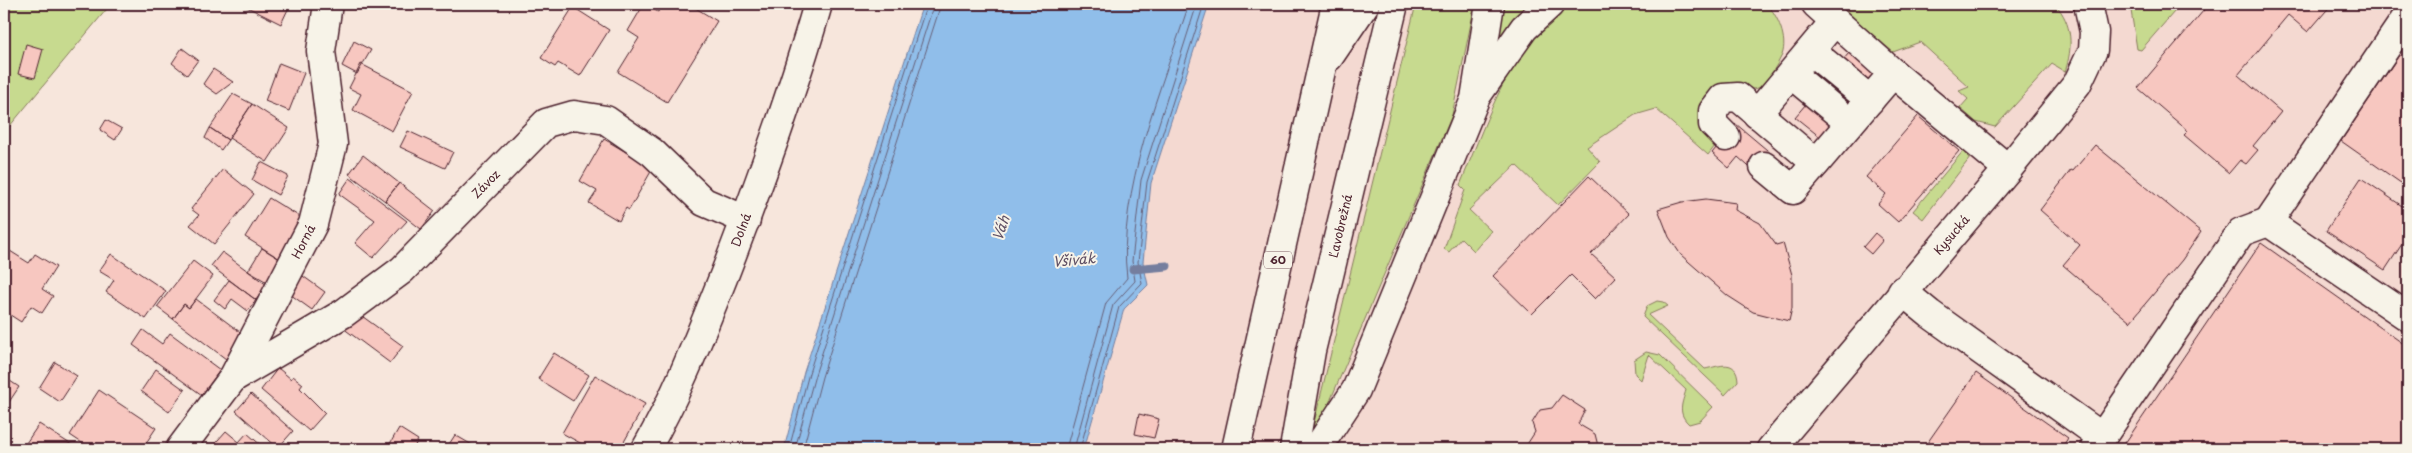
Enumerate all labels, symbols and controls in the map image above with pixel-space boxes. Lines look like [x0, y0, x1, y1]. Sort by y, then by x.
street label: Závoz [467, 165, 504, 202]
street label: Ľavobrežná [1324, 192, 1356, 259]
street label: Dolná [726, 210, 755, 249]
street label: Kysucká [1929, 210, 1974, 259]
water label: Váh [987, 212, 1015, 243]
street label: Horná [286, 221, 319, 262]
water label: Všivák [1052, 247, 1098, 272]
road number: 60 [1264, 252, 1292, 268]

